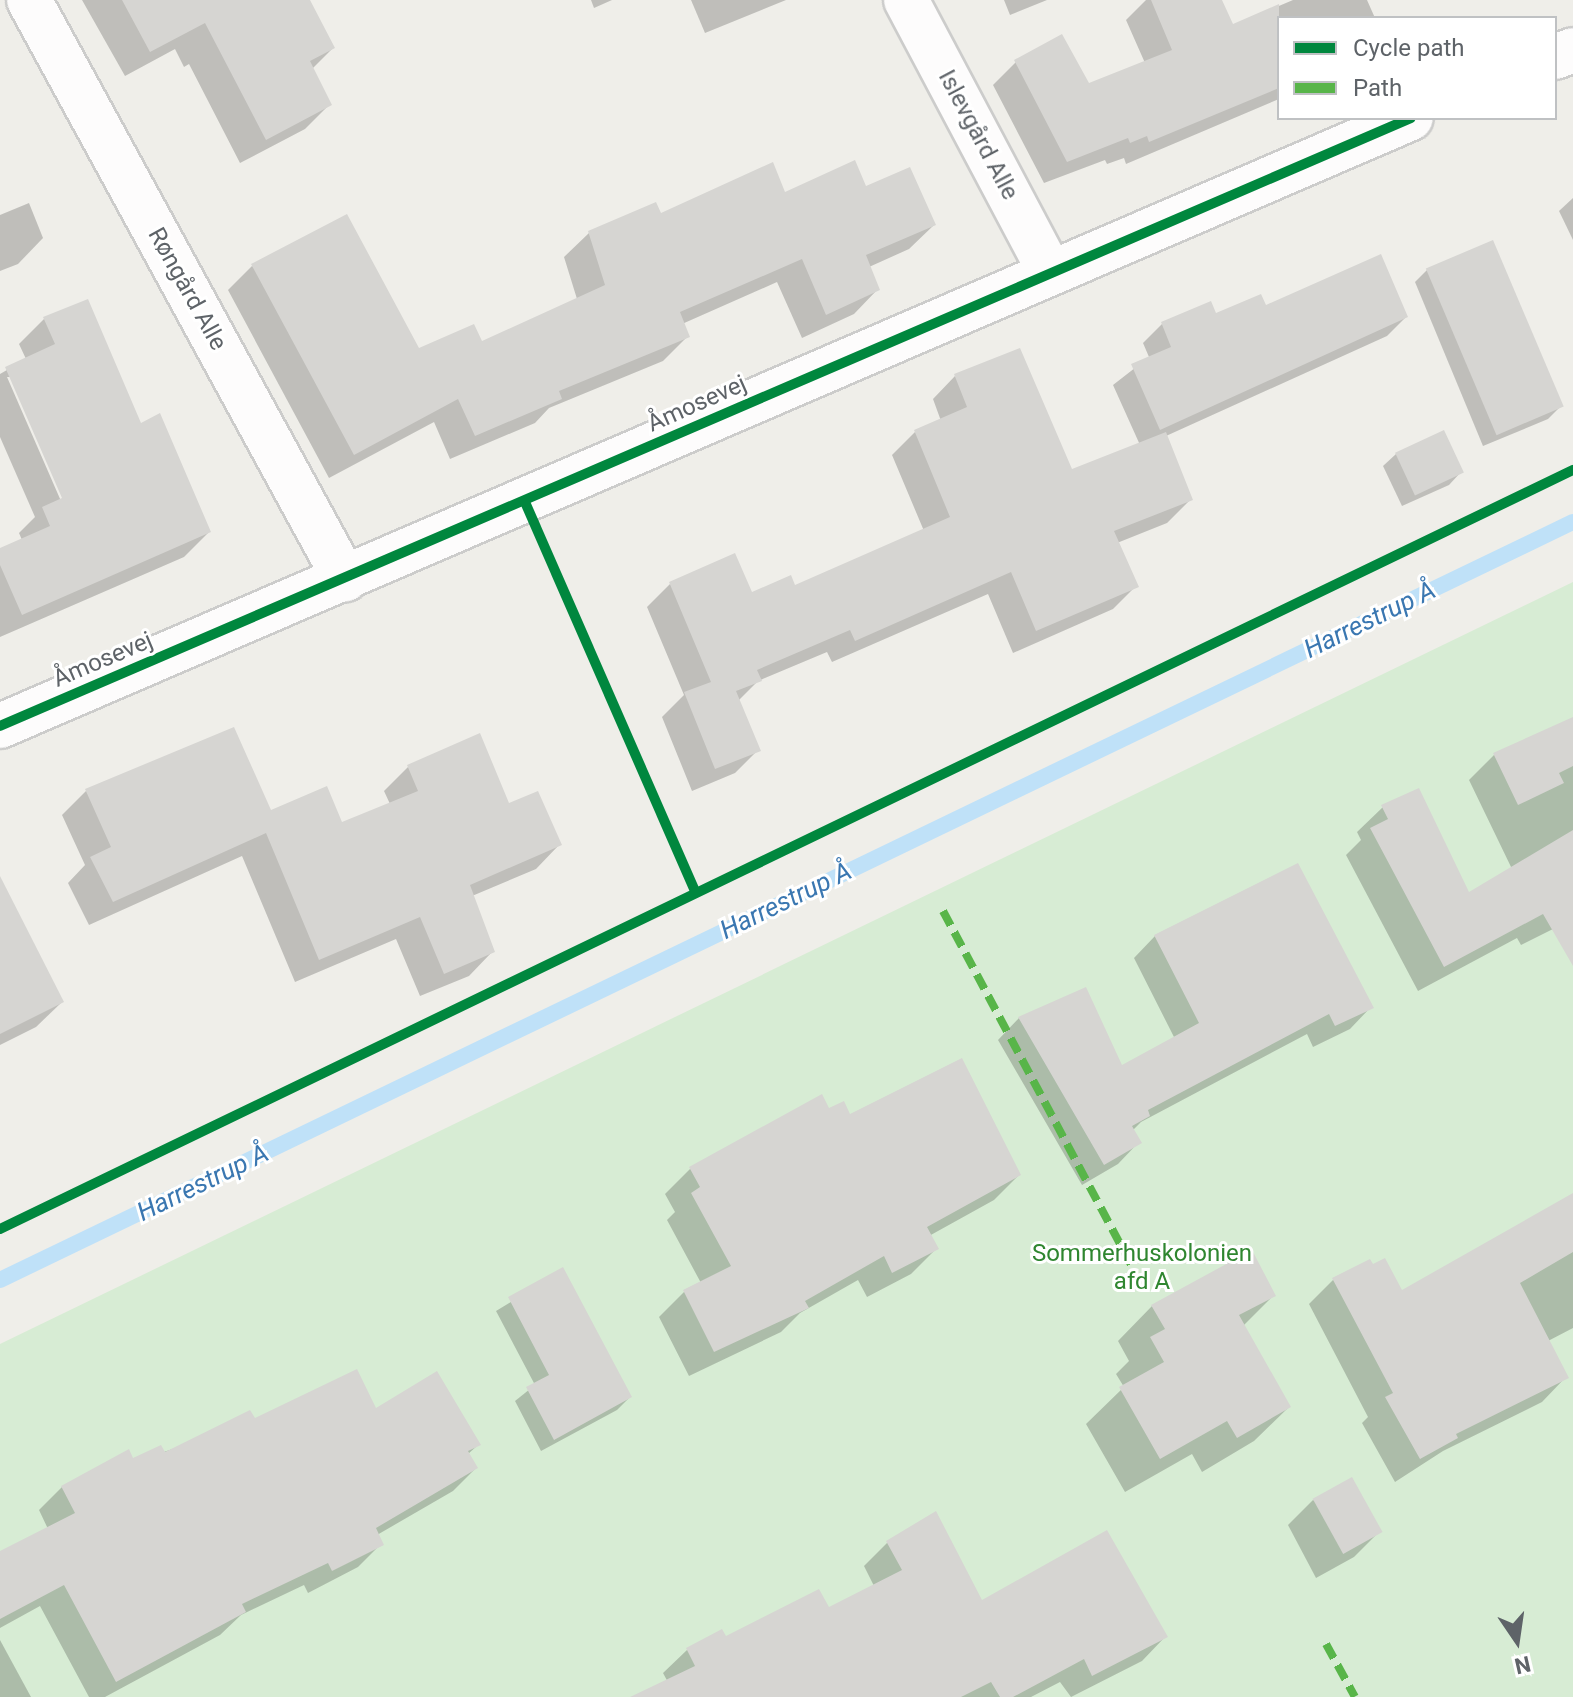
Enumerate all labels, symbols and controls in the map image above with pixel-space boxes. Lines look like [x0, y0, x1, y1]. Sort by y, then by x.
legend [1277, 16, 1557, 120]
text: Cycle path [1353, 34, 1465, 62]
street label: Islevgård Alle [932, 65, 1024, 205]
text: Path [1353, 74, 1402, 102]
street label: Røngård Alle [142, 223, 232, 355]
street label: Åmosevej [643, 369, 751, 439]
water label: Harrestrup Å [1299, 575, 1441, 665]
street label: Åmosevej [49, 626, 157, 694]
water label: Harrestrup Å [715, 856, 857, 946]
water label: Harrestrup Å [132, 1138, 274, 1228]
park label: Sommerhuskolonien afd A [1032, 1240, 1252, 1296]
north arrow [1477, 1601, 1557, 1681]
text: N [1512, 1651, 1533, 1679]

